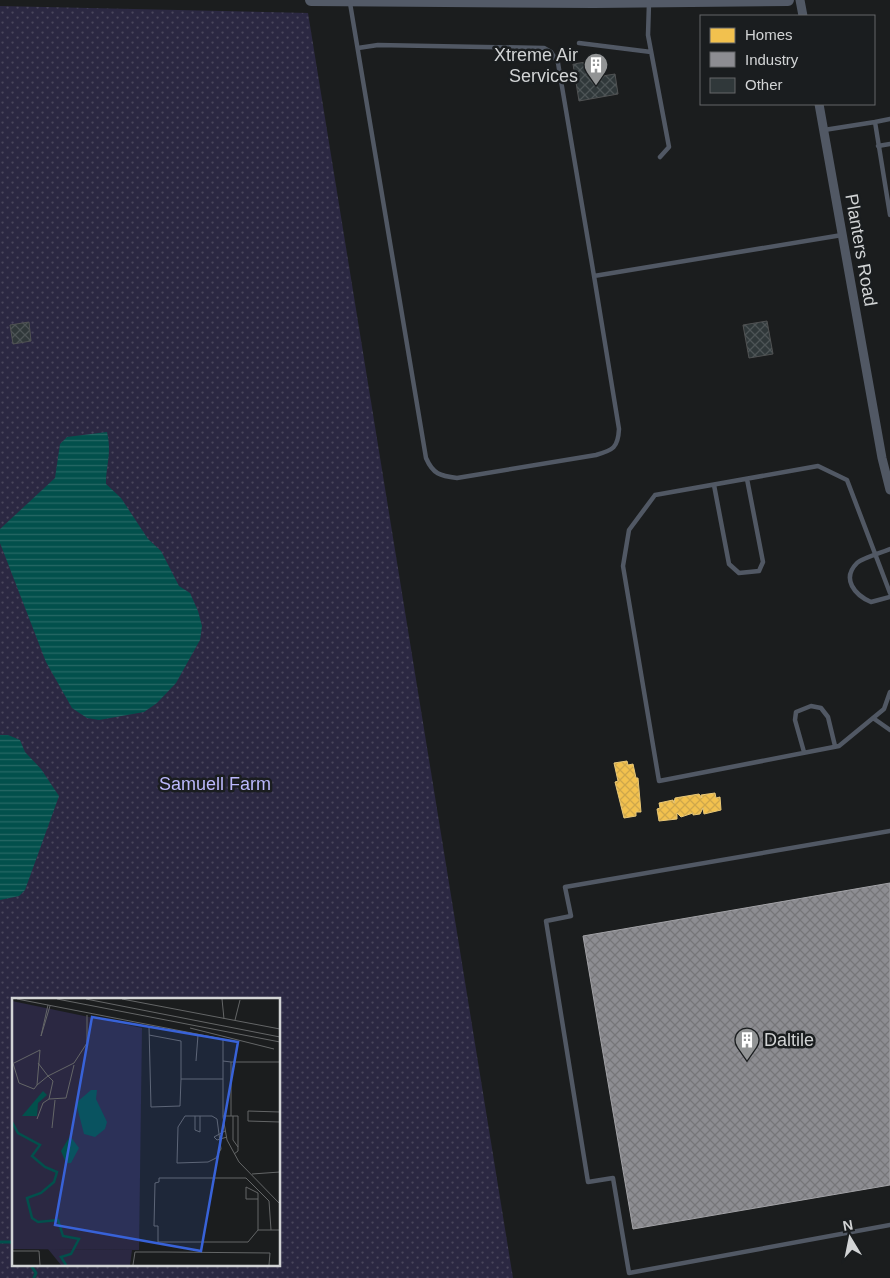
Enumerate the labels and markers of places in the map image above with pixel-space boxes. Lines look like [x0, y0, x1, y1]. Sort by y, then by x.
place label: Xtreme Air Services [494, 45, 578, 86]
building icon: Xtreme Air Services [583, 52, 609, 86]
building icon: Daltile [734, 1027, 760, 1061]
place label: Daltile [764, 1030, 814, 1050]

